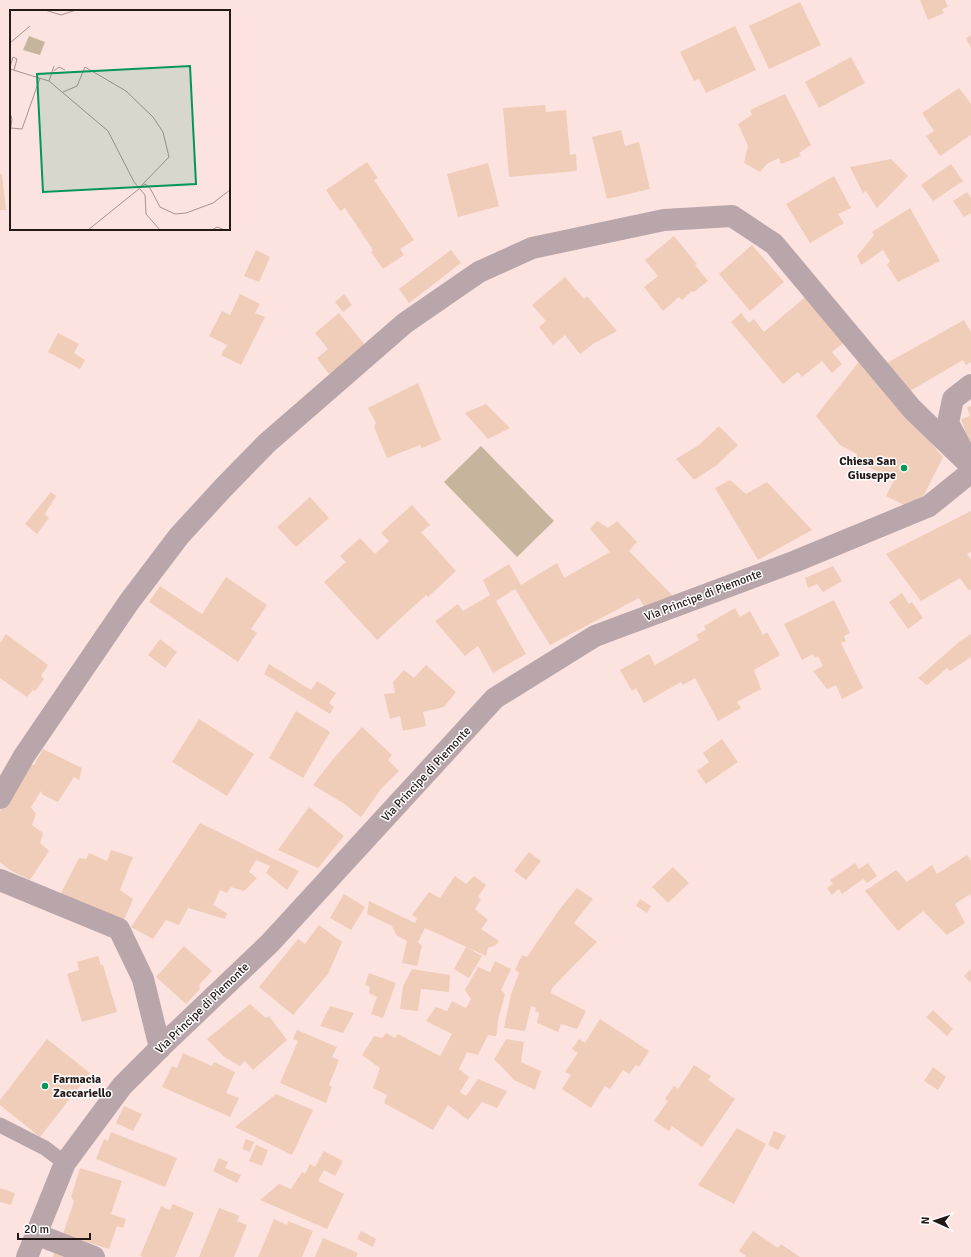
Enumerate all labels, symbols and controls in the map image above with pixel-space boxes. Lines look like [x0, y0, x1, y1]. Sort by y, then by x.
inset map [10, 10, 230, 230]
place label: Chiesa San Giuseppe [839, 454, 896, 483]
marker: Chiesa San Giuseppe [899, 463, 909, 473]
street label: Via Principe di Piemonte [642, 566, 764, 625]
street label: Via Principe di Piemonte [378, 724, 474, 825]
street label: Via Principe di Piemonte [152, 960, 252, 1057]
place label: Farmacia Zaccariello [53, 1072, 111, 1101]
marker: Farmacia Zaccariello [40, 1081, 50, 1091]
north arrow [915, 1201, 955, 1241]
scale bar [18, 1215, 90, 1241]
text: N [919, 1216, 932, 1225]
text: 20 m [24, 1222, 49, 1237]

